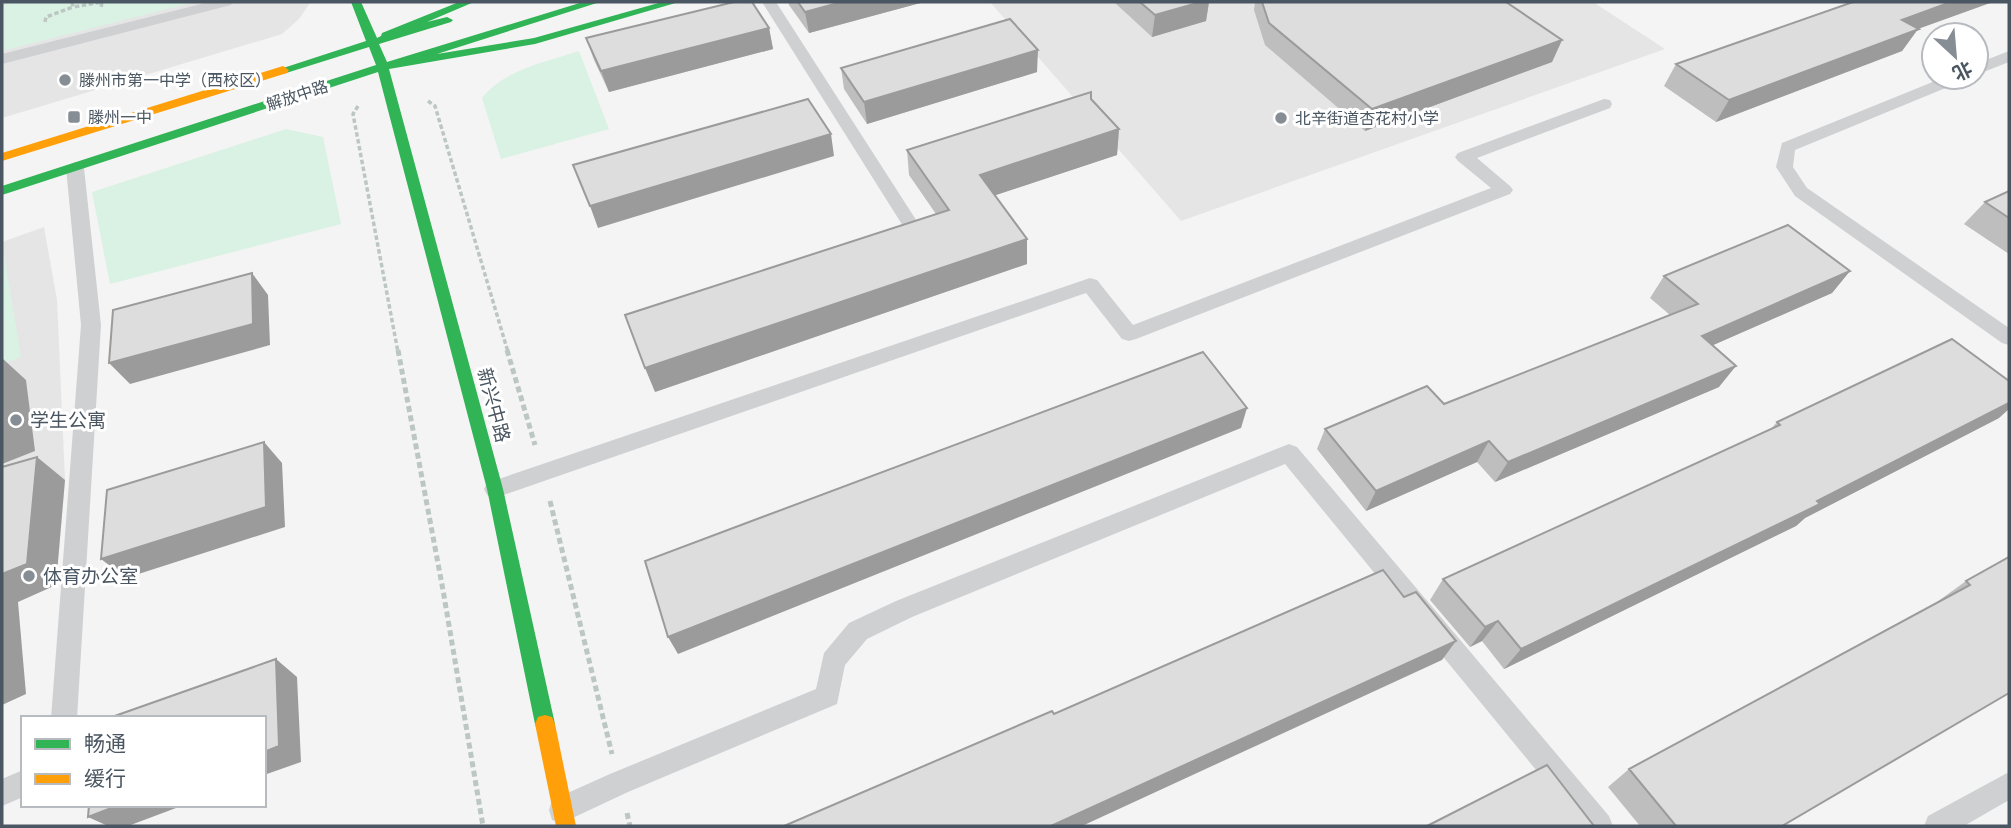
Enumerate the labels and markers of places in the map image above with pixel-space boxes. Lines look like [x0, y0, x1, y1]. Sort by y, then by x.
place label: 滕州市第一中学（西校区） [79, 69, 271, 91]
marker: 滕州市第一中学（西校区） [57, 72, 73, 88]
place label: 滕州一中 [88, 106, 152, 128]
place label: 北辛街道杏花村小学 [1295, 107, 1439, 129]
marker: 滕州一中 [66, 109, 82, 125]
marker: 北辛街道杏花村小学 [1273, 110, 1289, 126]
place label: 学生公寓 [30, 407, 106, 433]
marker: 学生公寓 [8, 412, 24, 428]
place label: 体育办公室 [43, 563, 138, 589]
marker: 体育办公室 [21, 568, 37, 584]

